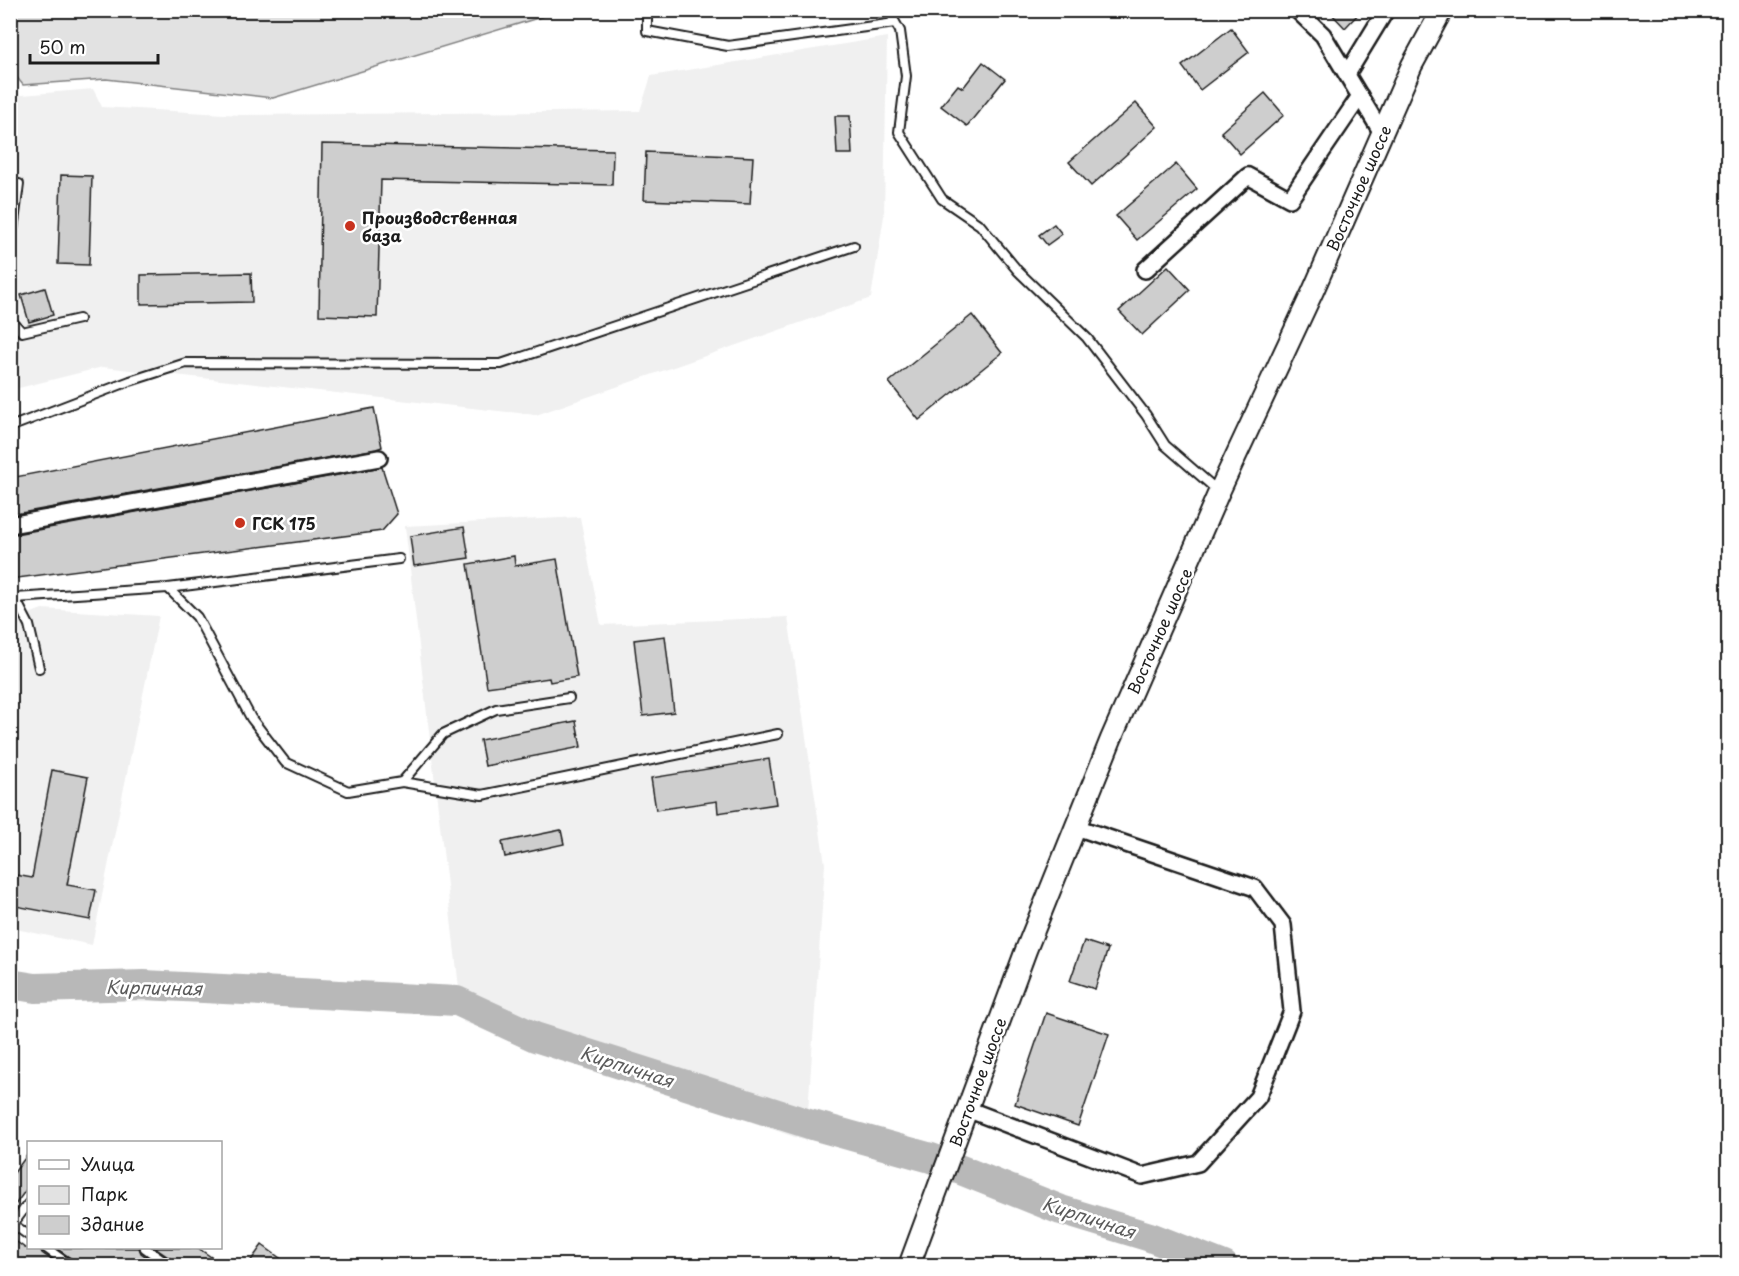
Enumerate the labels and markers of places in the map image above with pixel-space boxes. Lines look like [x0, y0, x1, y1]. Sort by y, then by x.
place label: Производственная база [362, 205, 518, 247]
marker: Производственная база [343, 219, 357, 233]
place label: ГСК 175 [252, 511, 316, 535]
marker: ГСК 175 [233, 516, 247, 530]

